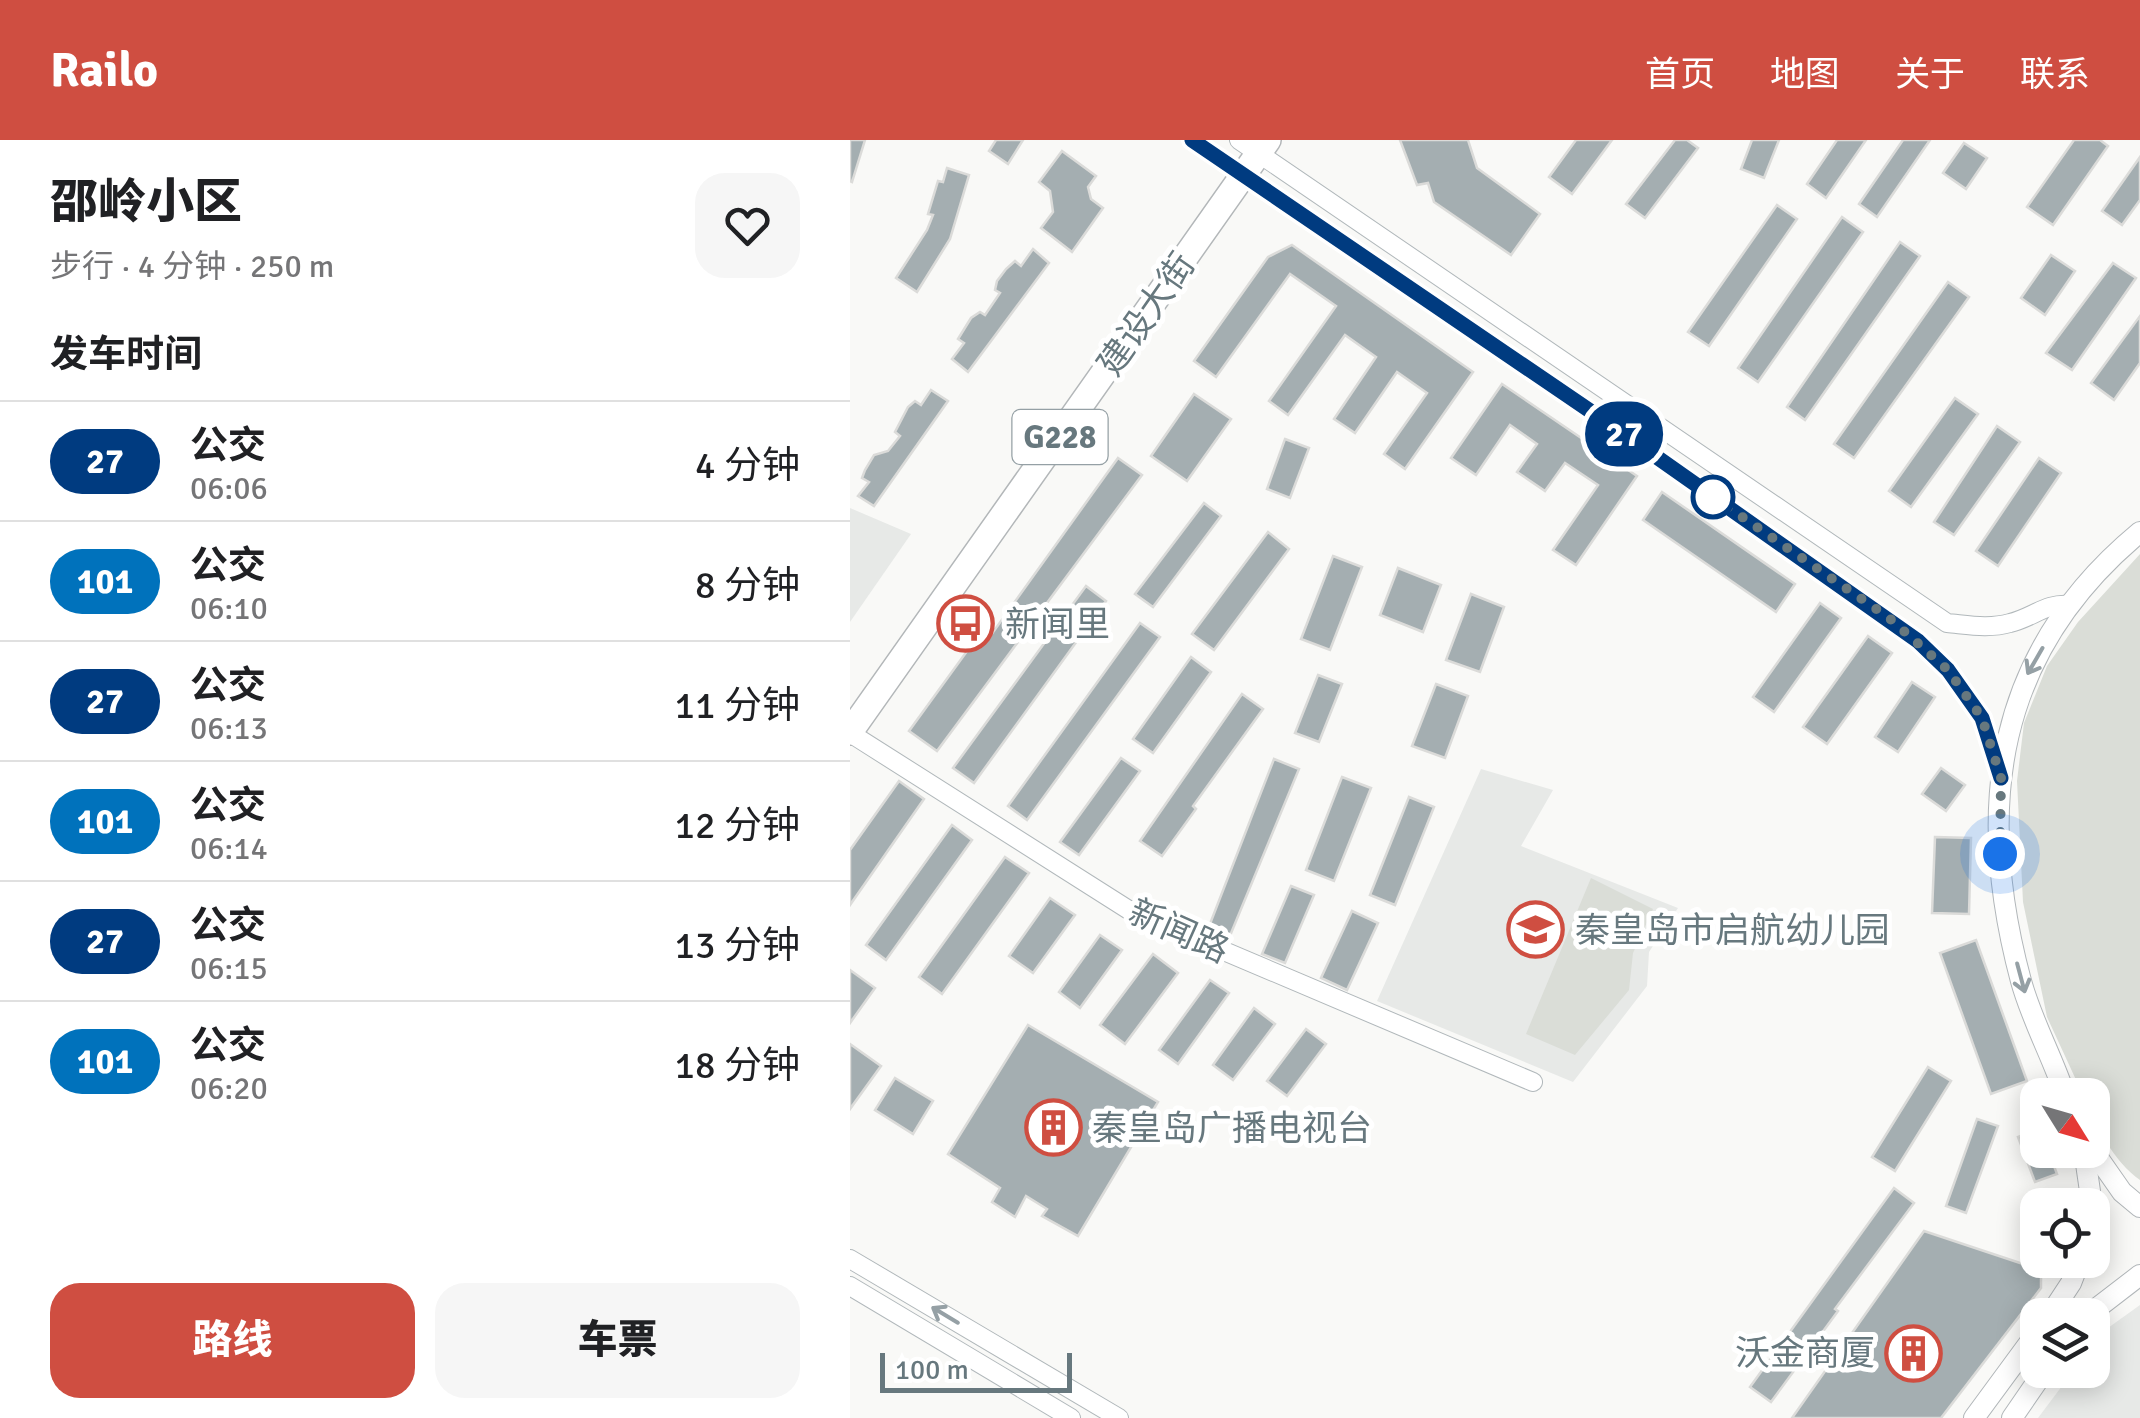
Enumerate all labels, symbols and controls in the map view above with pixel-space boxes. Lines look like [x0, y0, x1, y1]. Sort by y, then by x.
text: Railo [50, 41, 158, 100]
text: 首页 [1645, 53, 1715, 96]
text: 地图 [1770, 53, 1840, 96]
text: 关于 [1895, 53, 1965, 96]
text: 联系 [2020, 53, 2090, 96]
text: 邵岭小区 [50, 173, 242, 232]
button: heart [695, 173, 800, 278]
street label: 建设大街 [1089, 245, 1204, 384]
text: 步行 · 4 分钟 · 250 m [50, 247, 334, 286]
text: 发车时间 [50, 331, 202, 378]
line badge: 27 [1579, 402, 1669, 466]
road number: G228 [1012, 410, 1108, 464]
text: 27 [1605, 413, 1643, 456]
text: 公交 [190, 422, 266, 469]
text: 27 [86, 440, 124, 483]
text: 4 分钟 [695, 442, 800, 489]
text: 06:06 [190, 469, 268, 508]
unlabelled marker [1692, 476, 1734, 518]
text: 公交 [190, 542, 266, 589]
text: 101 [77, 560, 133, 603]
text: 8 分钟 [695, 562, 800, 609]
text: 06:10 [190, 589, 268, 628]
bus stop icon: 新闻里 [936, 594, 996, 654]
place label: 新闻里 [1005, 603, 1110, 646]
one-way arrow [2024, 646, 2044, 675]
text: 公交 [190, 662, 266, 709]
text: 27 [86, 680, 124, 723]
text: 11 分钟 [675, 682, 800, 729]
text: 06:13 [190, 709, 268, 748]
text: 公交 [190, 782, 266, 829]
text: 101 [77, 800, 133, 843]
text: 12 分钟 [675, 802, 800, 849]
text: 06:14 [190, 829, 268, 868]
your location [1975, 829, 2025, 879]
street label: 新闻路 [1122, 890, 1236, 972]
school or university icon: 秦皇岛市启航幼儿园 [1506, 900, 1566, 960]
text: 公交 [190, 902, 266, 949]
place label: 秦皇岛市启航幼儿园 [1575, 909, 1890, 952]
text: 27 [86, 920, 124, 963]
text: 13 分钟 [675, 922, 800, 969]
text: 06:15 [190, 949, 268, 988]
one-way arrow [2012, 962, 2031, 993]
text: 公交 [190, 1022, 266, 1069]
text: 101 [77, 1040, 133, 1083]
text: 18 分钟 [675, 1042, 800, 1089]
text: 06:20 [190, 1069, 268, 1108]
north arrow [2020, 1078, 2110, 1168]
map controls [2020, 1078, 2110, 1388]
building icon: 秦皇岛广播电视台 [1023, 1098, 1083, 1158]
place label: 秦皇岛广播电视台 [1092, 1107, 1372, 1150]
button: locate [2020, 1188, 2110, 1278]
button: 路线 [50, 1283, 415, 1398]
button: 车票 [435, 1283, 800, 1398]
button: layers [2020, 1298, 2110, 1388]
one-way arrow [931, 1305, 960, 1325]
building icon: 沃金商厦 [1884, 1323, 1944, 1383]
place label: 沃金商厦 [1735, 1332, 1875, 1375]
scale bar [880, 1348, 1072, 1392]
text: 100 m [895, 1353, 969, 1387]

